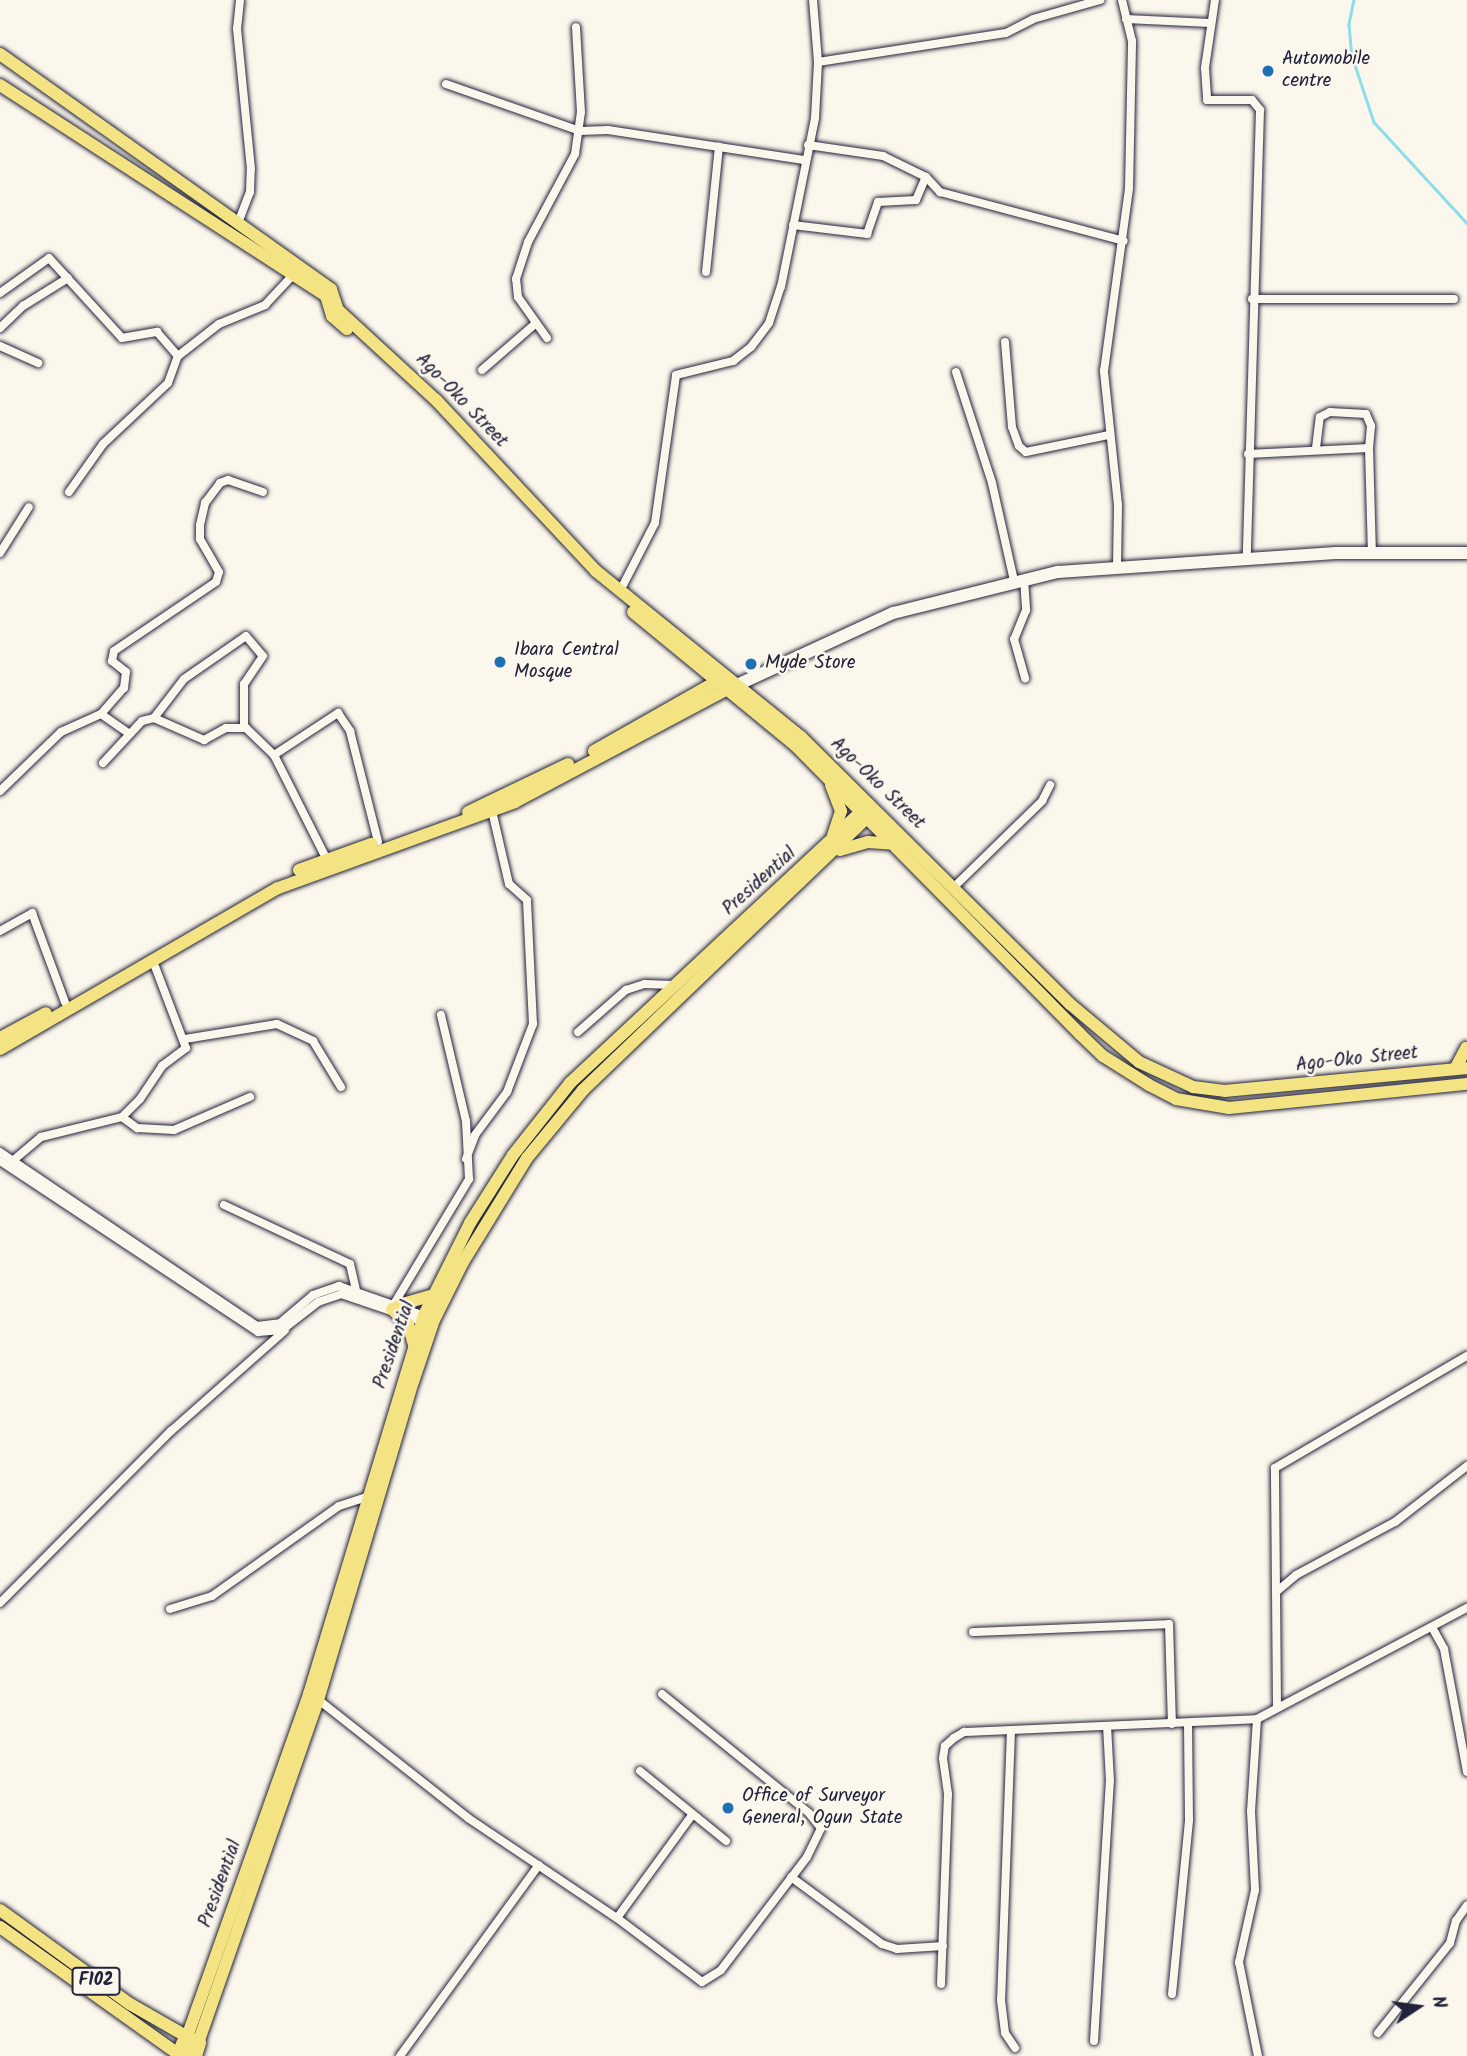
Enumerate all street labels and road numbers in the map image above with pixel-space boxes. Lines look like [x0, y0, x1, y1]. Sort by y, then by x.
street label: Ago-Oko Street [410, 349, 512, 453]
street label: Ago-Oko Street [825, 733, 929, 835]
street label: Presidential [718, 843, 802, 921]
street label: Ago-Oko Street [1295, 1042, 1419, 1078]
street label: Presidential [369, 1298, 421, 1392]
street label: Presidential [195, 1837, 247, 1931]
road number: F102 [72, 1966, 120, 1996]

